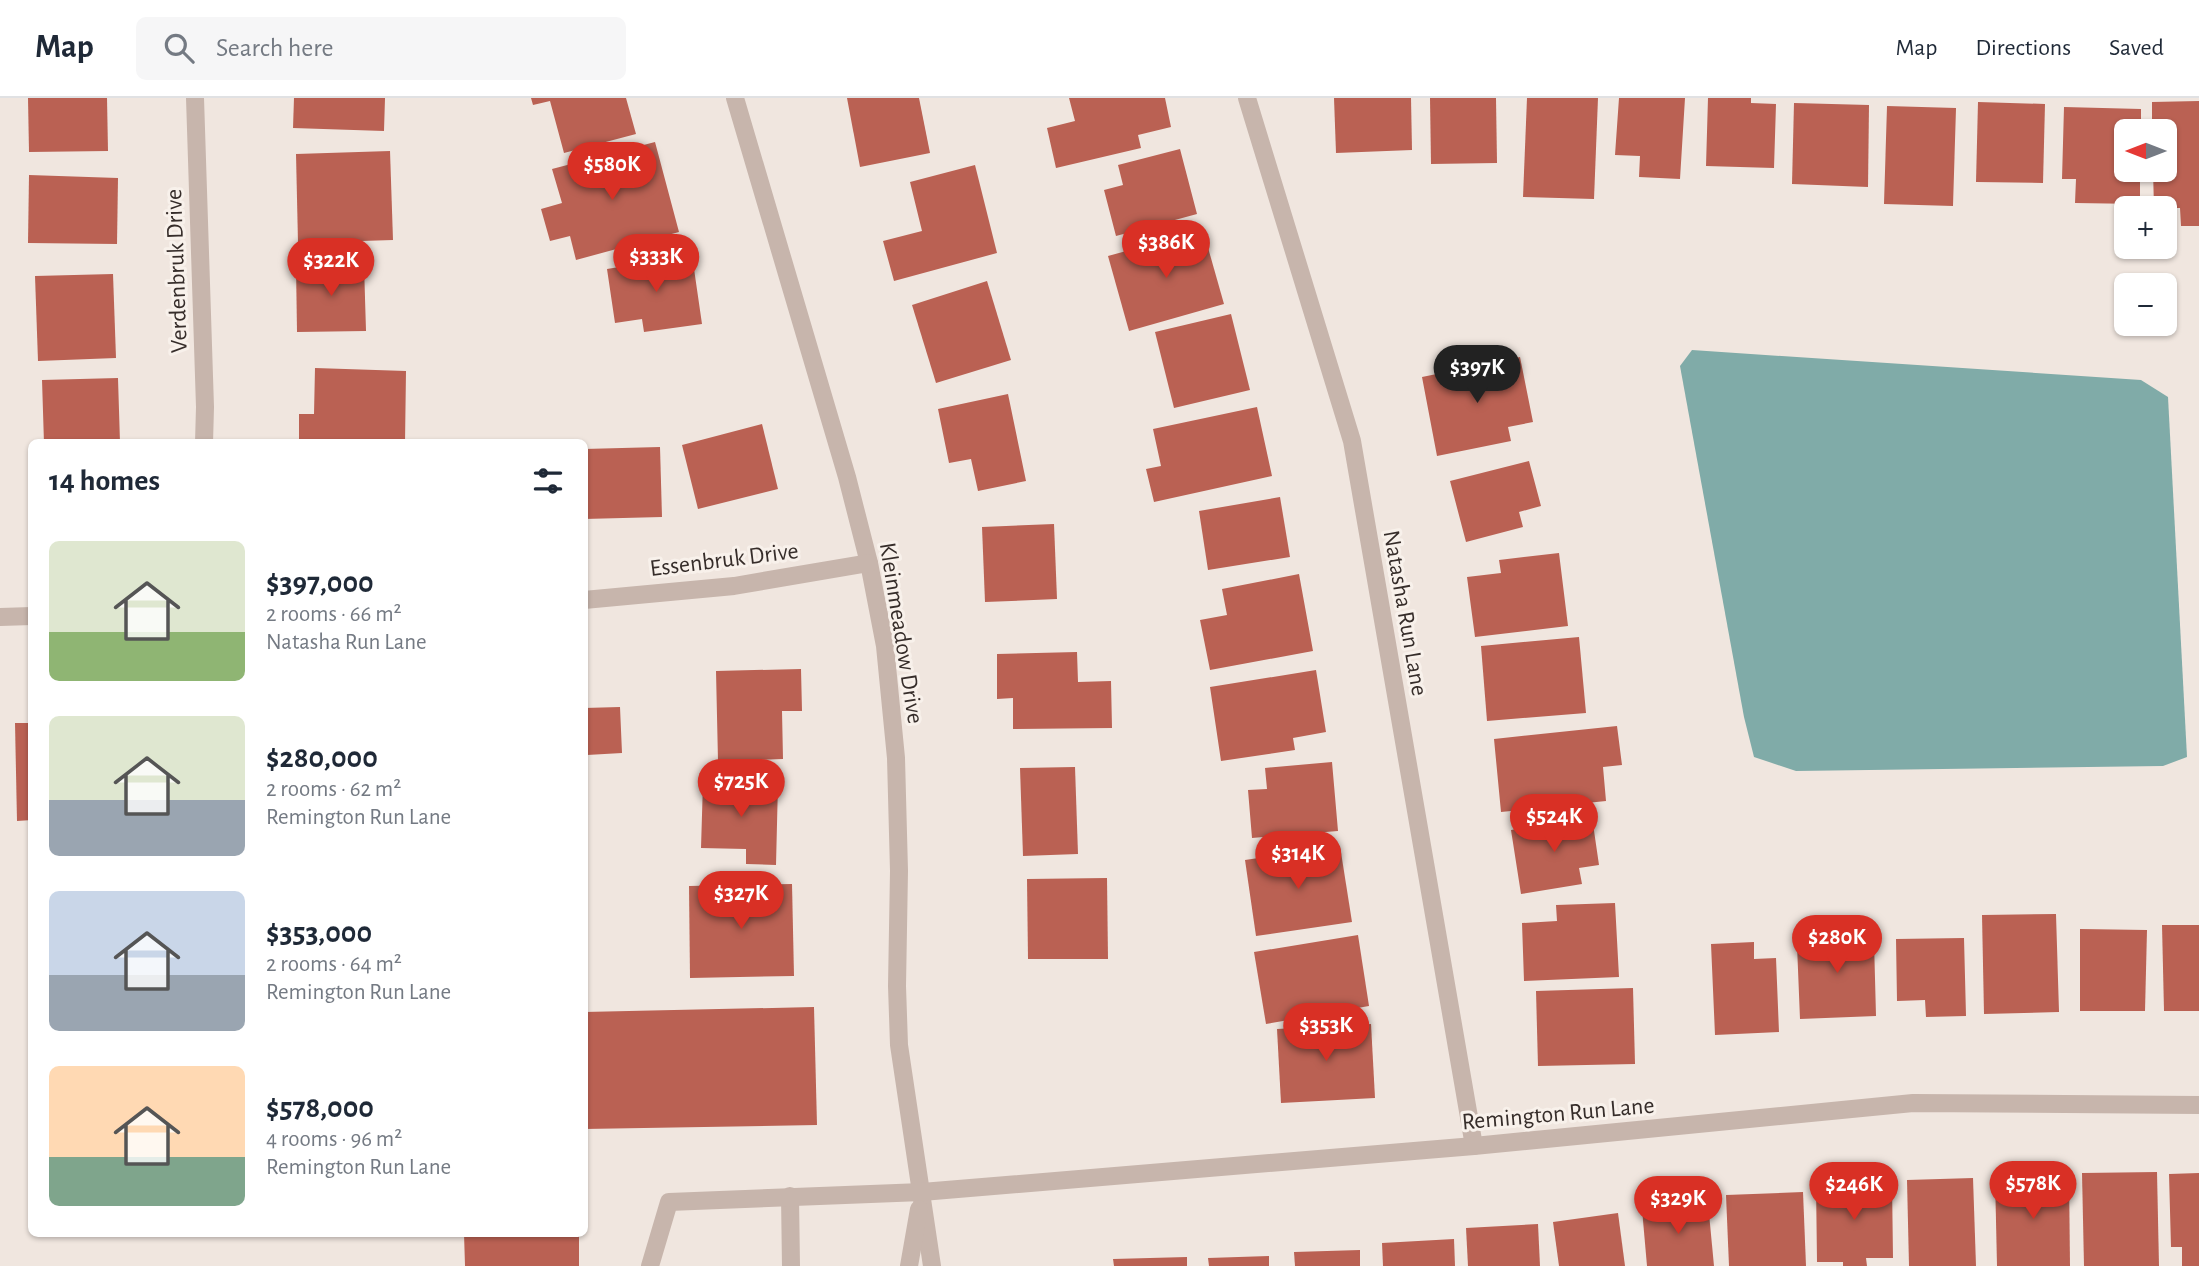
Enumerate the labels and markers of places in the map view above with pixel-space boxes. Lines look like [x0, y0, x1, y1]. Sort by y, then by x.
pin: $580K [563, 142, 661, 202]
pin: $386K [1117, 220, 1215, 280]
pin: $333K [607, 234, 705, 294]
pin: $322K [282, 238, 380, 298]
pin: $397K [1428, 345, 1526, 405]
pin: $725K [692, 760, 790, 819]
pin: $524K [1505, 794, 1603, 854]
pin: $314K [1249, 832, 1347, 891]
pin: $327K [692, 872, 790, 931]
pin: $280K [1788, 916, 1886, 975]
pin: $353K [1277, 1004, 1375, 1063]
pin: $246K [1805, 1162, 1903, 1222]
pin: $578K [1984, 1162, 2082, 1221]
pin: $329K [1629, 1176, 1727, 1236]

